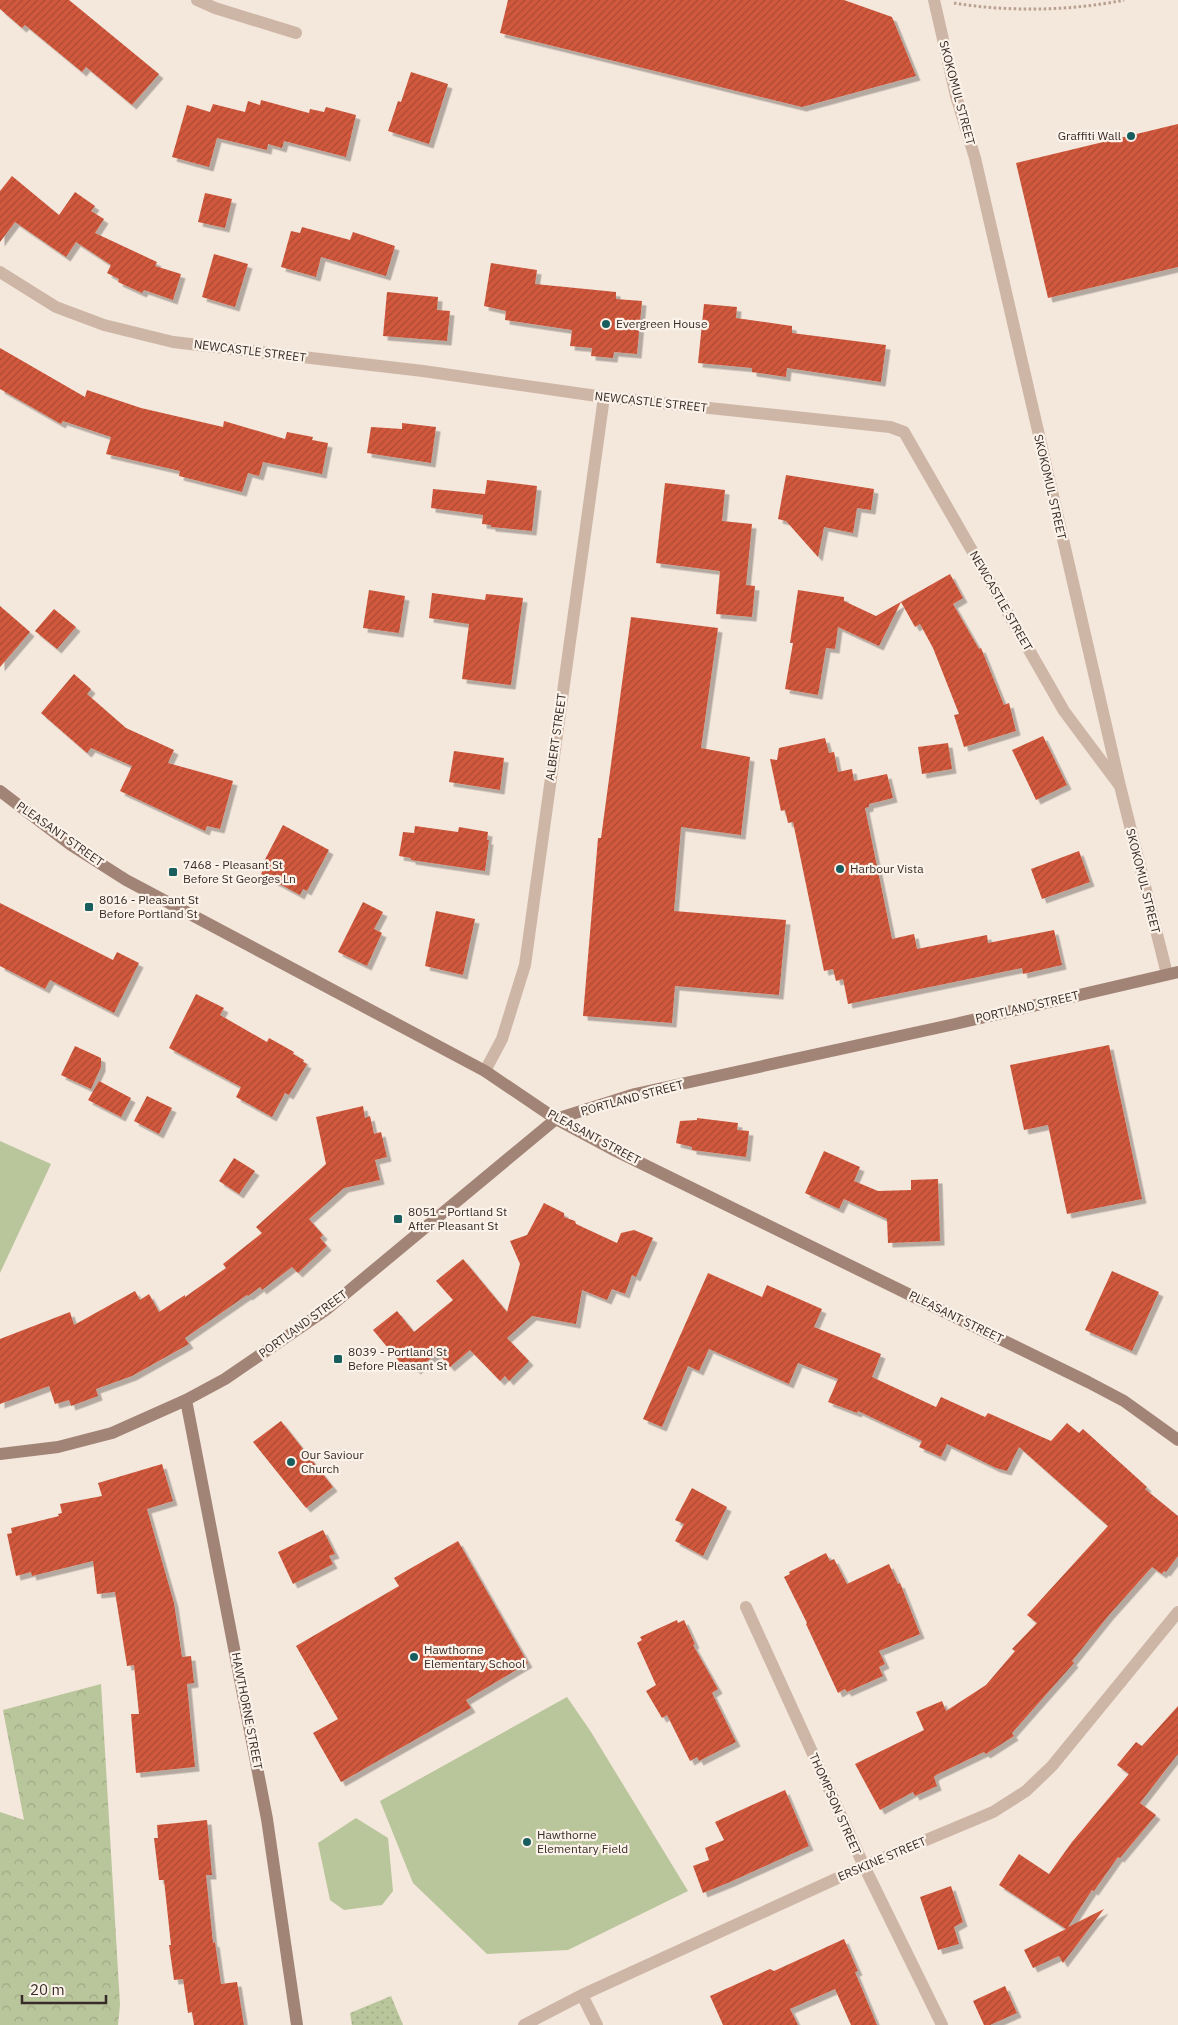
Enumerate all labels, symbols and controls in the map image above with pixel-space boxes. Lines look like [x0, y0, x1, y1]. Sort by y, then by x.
street label: SKOKOMUL STREET [936, 39, 979, 147]
place label: Graffiti Wall [1058, 128, 1121, 143]
marker: Graffiti Wall [1125, 130, 1137, 142]
place label: Evergreen House [616, 316, 708, 331]
marker: Evergreen House [600, 318, 612, 330]
street label: NEWCASTLE STREET [193, 336, 307, 365]
street label: NEWCASTLE STREET [594, 388, 708, 415]
street label: SKOKOMUL STREET [1031, 433, 1070, 541]
street label: NEWCASTLE STREET [967, 548, 1036, 654]
street label: ALBERT STREET [542, 692, 569, 781]
street label: PLEASANT STREET [14, 798, 107, 869]
street label: SKOKOMUL STREET [1123, 827, 1164, 935]
place label: 7468 - Pleasant St Before St Georges Ln [183, 857, 296, 886]
place label: Harbour Vista [850, 861, 924, 876]
marker: Harbour Vista [834, 863, 846, 875]
marker: 7468 - Pleasant St Before St Georges Ln [167, 866, 179, 878]
place label: 8016 - Pleasant St Before Portland St [99, 892, 199, 921]
marker: 8016 - Pleasant St Before Portland St [83, 901, 95, 913]
street label: PORTLAND STREET [974, 987, 1080, 1026]
street label: PORTLAND STREET [579, 1077, 685, 1118]
street label: PLEASANT STREET [545, 1106, 643, 1167]
place label: 8051 - Portland St After Pleasant St [408, 1204, 507, 1233]
marker: 8051 - Portland St After Pleasant St [392, 1213, 404, 1225]
street label: PORTLAND STREET [256, 1286, 350, 1361]
street label: PLEASANT STREET [907, 1287, 1006, 1346]
place label: 8039 - Portland St Before Pleasant St [348, 1344, 448, 1373]
marker: 8039 - Portland St Before Pleasant St [332, 1353, 344, 1365]
place label: Our Saviour Church [301, 1447, 364, 1476]
marker: Our Saviour Church [285, 1456, 297, 1468]
place label: Hawthorne Elementary School [424, 1642, 525, 1671]
street label: HAWTHORNE STREET [229, 1651, 266, 1771]
marker: Hawthorne Elementary School [408, 1651, 420, 1663]
street label: THOMPSON STREET [806, 1751, 865, 1857]
place label: Hawthorne Elementary Field [537, 1827, 628, 1856]
street label: ERSKINE STREET [835, 1833, 928, 1884]
marker: Hawthorne Elementary Field [521, 1836, 533, 1848]
scale bar [22, 1972, 106, 2004]
text: 20 m [30, 1980, 65, 1999]

